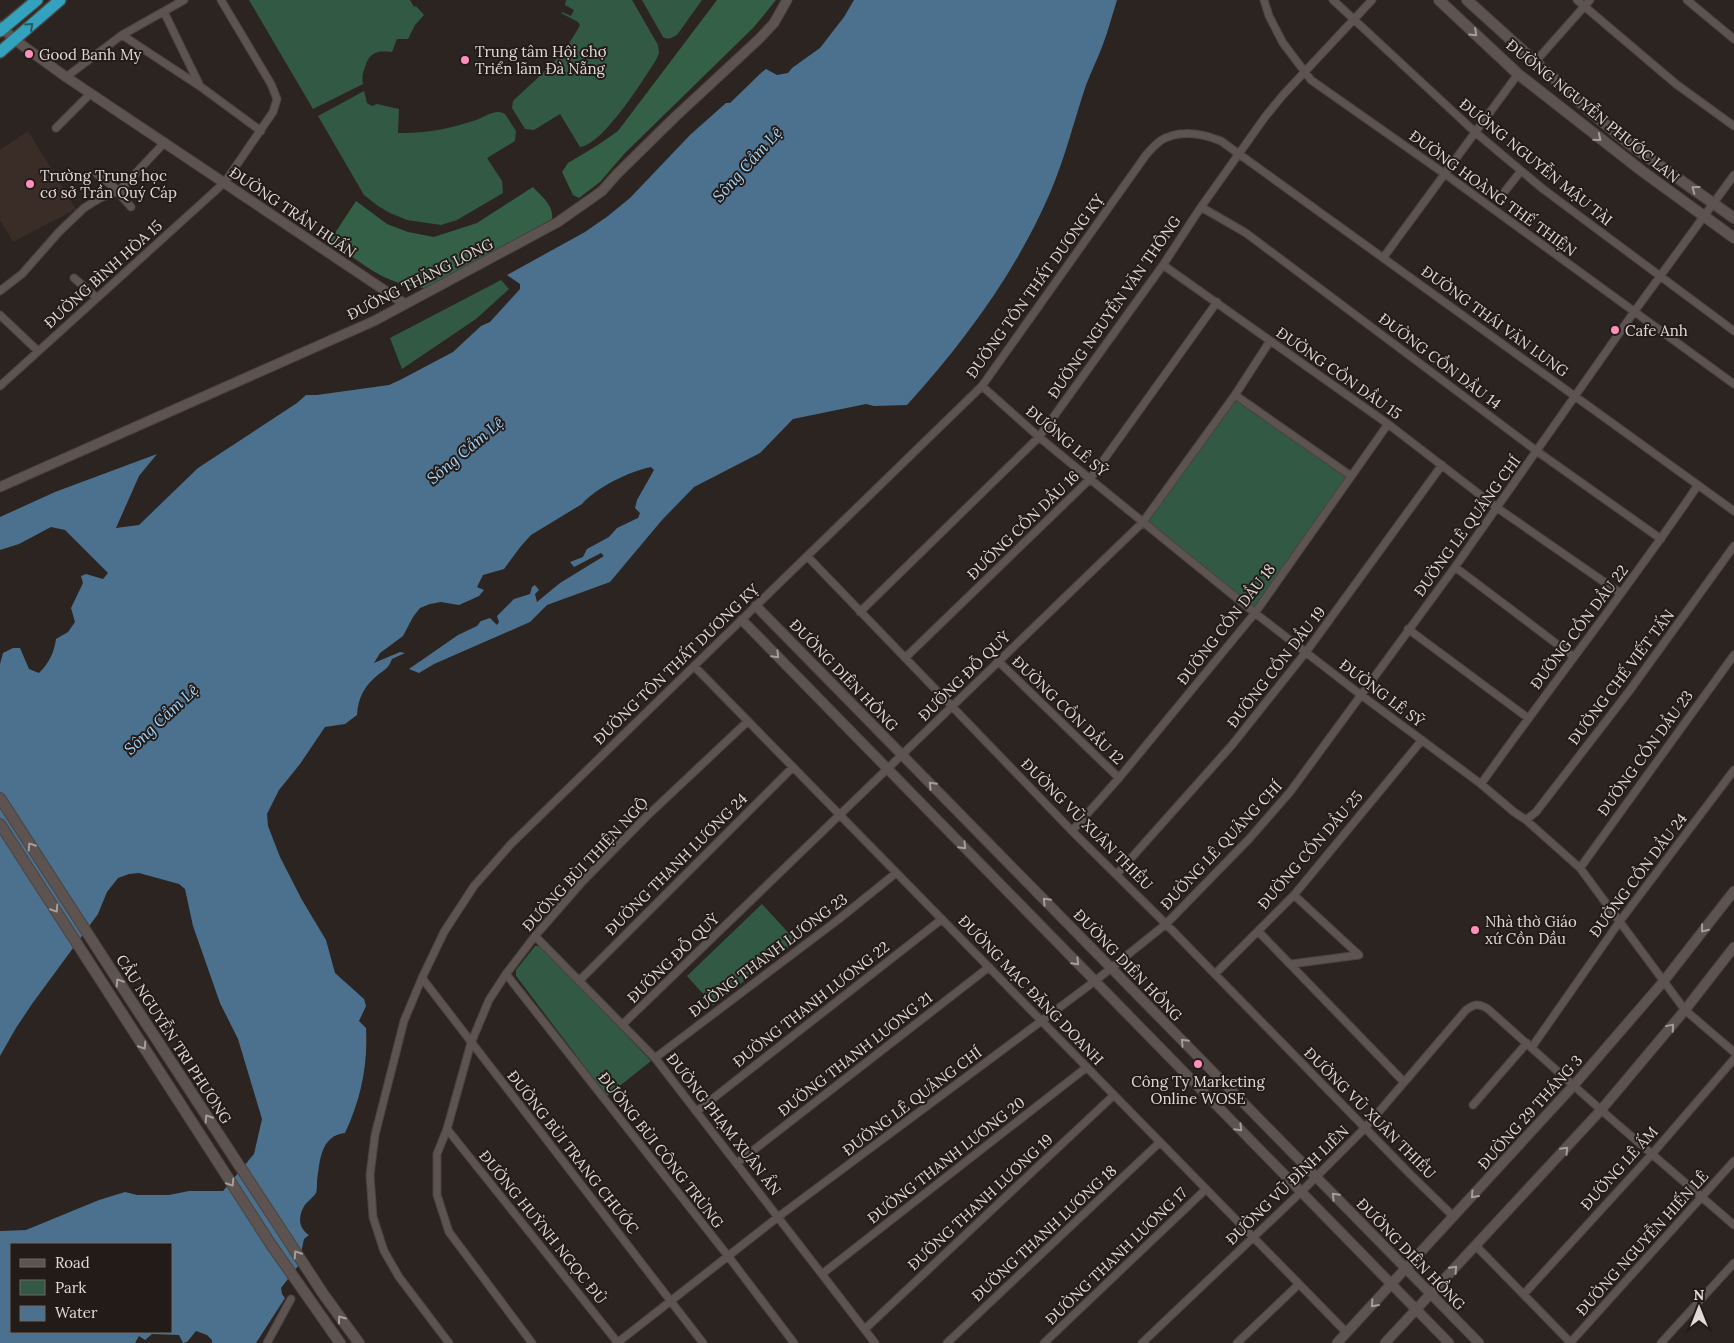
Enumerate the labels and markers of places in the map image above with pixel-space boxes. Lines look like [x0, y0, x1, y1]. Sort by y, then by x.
place label: Trung tâm Hội chợ Triển lãm Đà Nẵng [475, 42, 607, 78]
place label: Good Banh My [39, 45, 142, 64]
marker: Good Banh My [23, 48, 35, 60]
marker: Trung tâm Hội chợ Triển lãm Đà Nẵng [459, 54, 471, 66]
place label: Trường Trung học cơ sở Trần Quý Cáp [40, 166, 177, 202]
marker: Trường Trung học cơ sở Trần Quý Cáp [24, 178, 36, 190]
place label: Cafe Anh [1625, 321, 1688, 340]
marker: Cafe Anh [1609, 324, 1621, 336]
place label: Nhà thờ Giáo xứ Cồn Dầu [1485, 912, 1577, 948]
marker: Nhà thờ Giáo xứ Cồn Dầu [1469, 924, 1481, 936]
marker: Công Ty Marketing Online WOSE [1192, 1058, 1204, 1070]
place label: Công Ty Marketing Online WOSE [1131, 1072, 1265, 1108]

